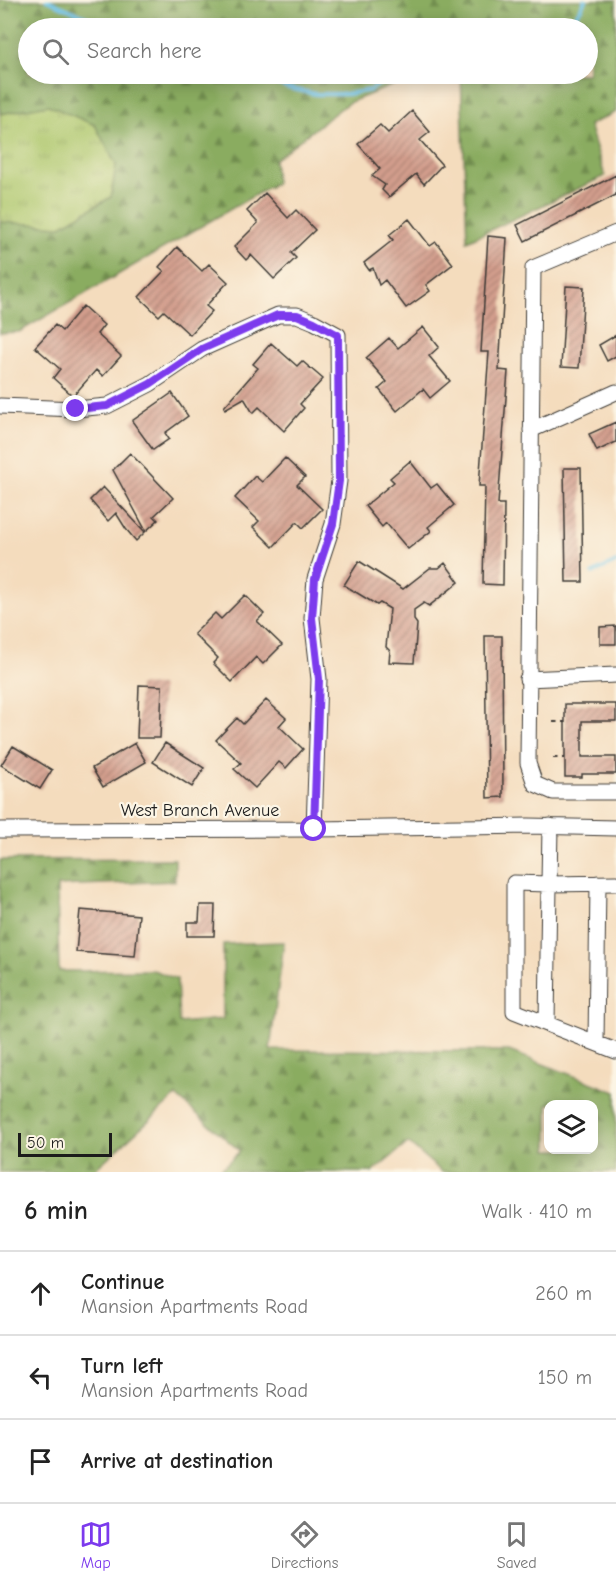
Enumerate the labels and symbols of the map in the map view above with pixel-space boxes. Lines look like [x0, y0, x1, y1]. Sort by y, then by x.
route end [62, 395, 88, 421]
street label: West Branch Avenue [121, 800, 279, 821]
route start [300, 815, 326, 841]
scale bar [18, 1130, 112, 1158]

